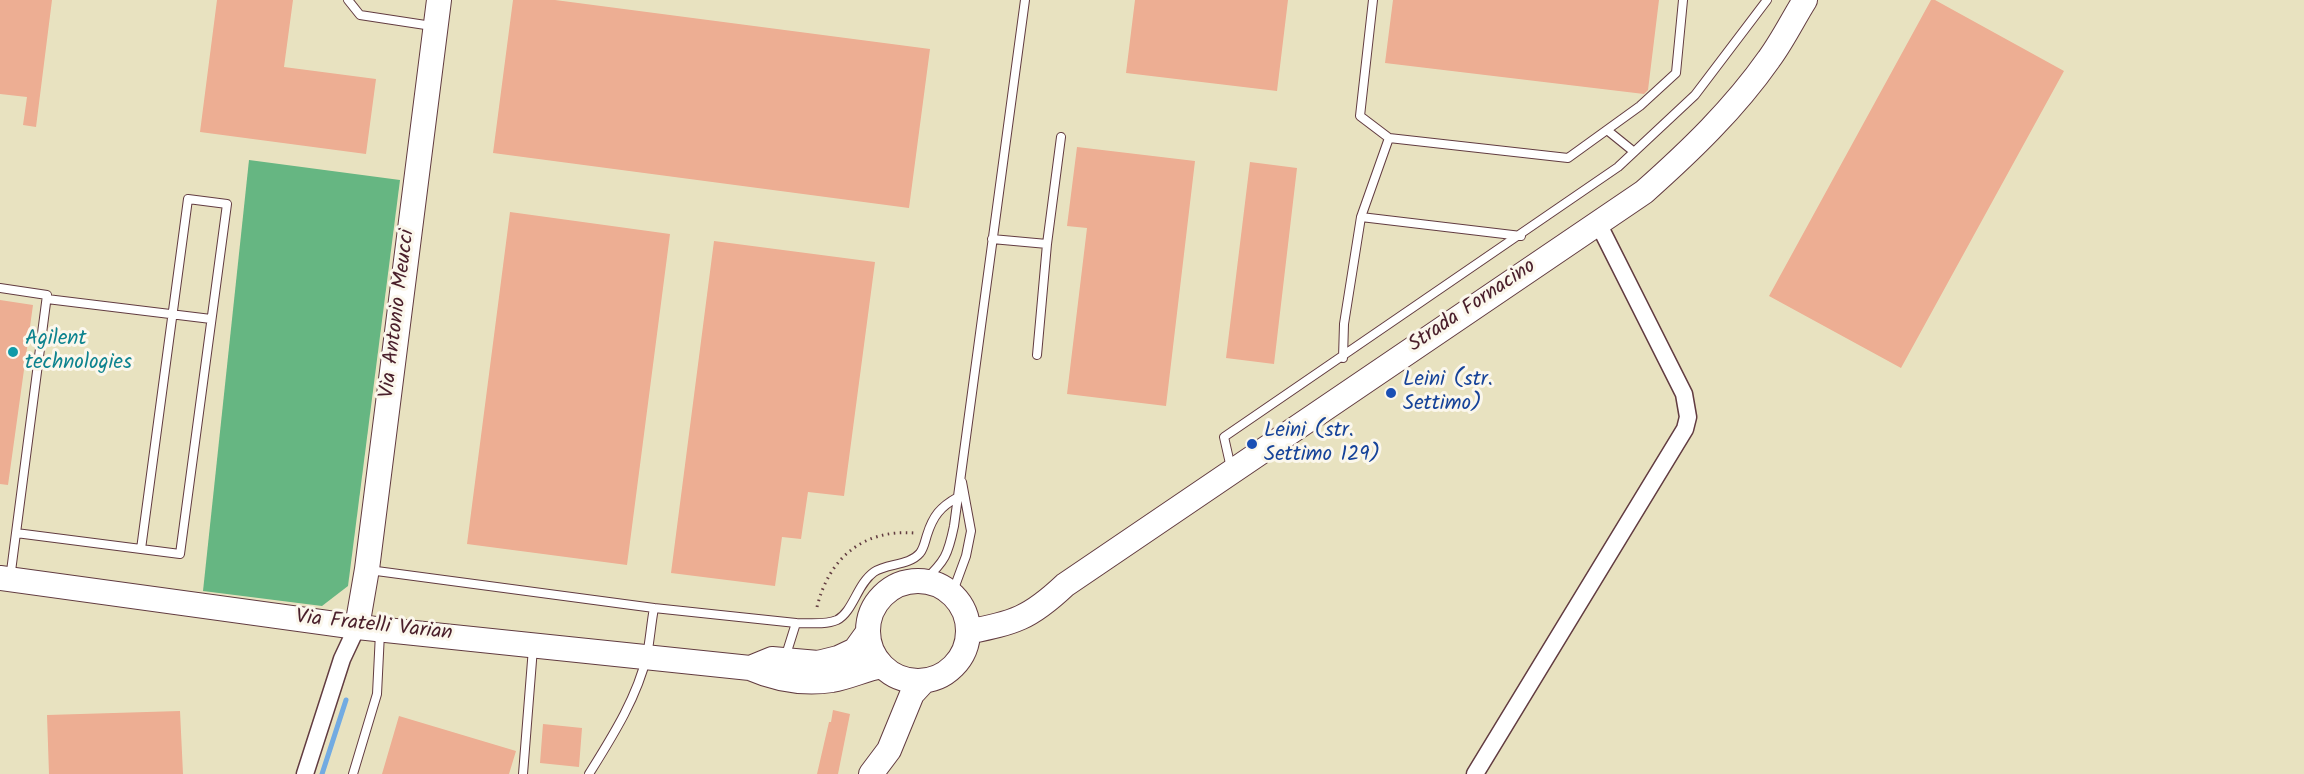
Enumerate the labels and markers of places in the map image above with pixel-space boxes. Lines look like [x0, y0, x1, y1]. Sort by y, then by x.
place label: Agilent technologies [25, 327, 132, 377]
marker: Agilent technologies [6, 345, 20, 359]
place label: Leini (str. Settimo) [1403, 368, 1493, 418]
marker: Leini (str. Settimo) [1384, 386, 1398, 400]
place label: Leini (str. Settimo 129) [1264, 419, 1380, 469]
marker: Leini (str. Settimo 129) [1245, 437, 1259, 451]

